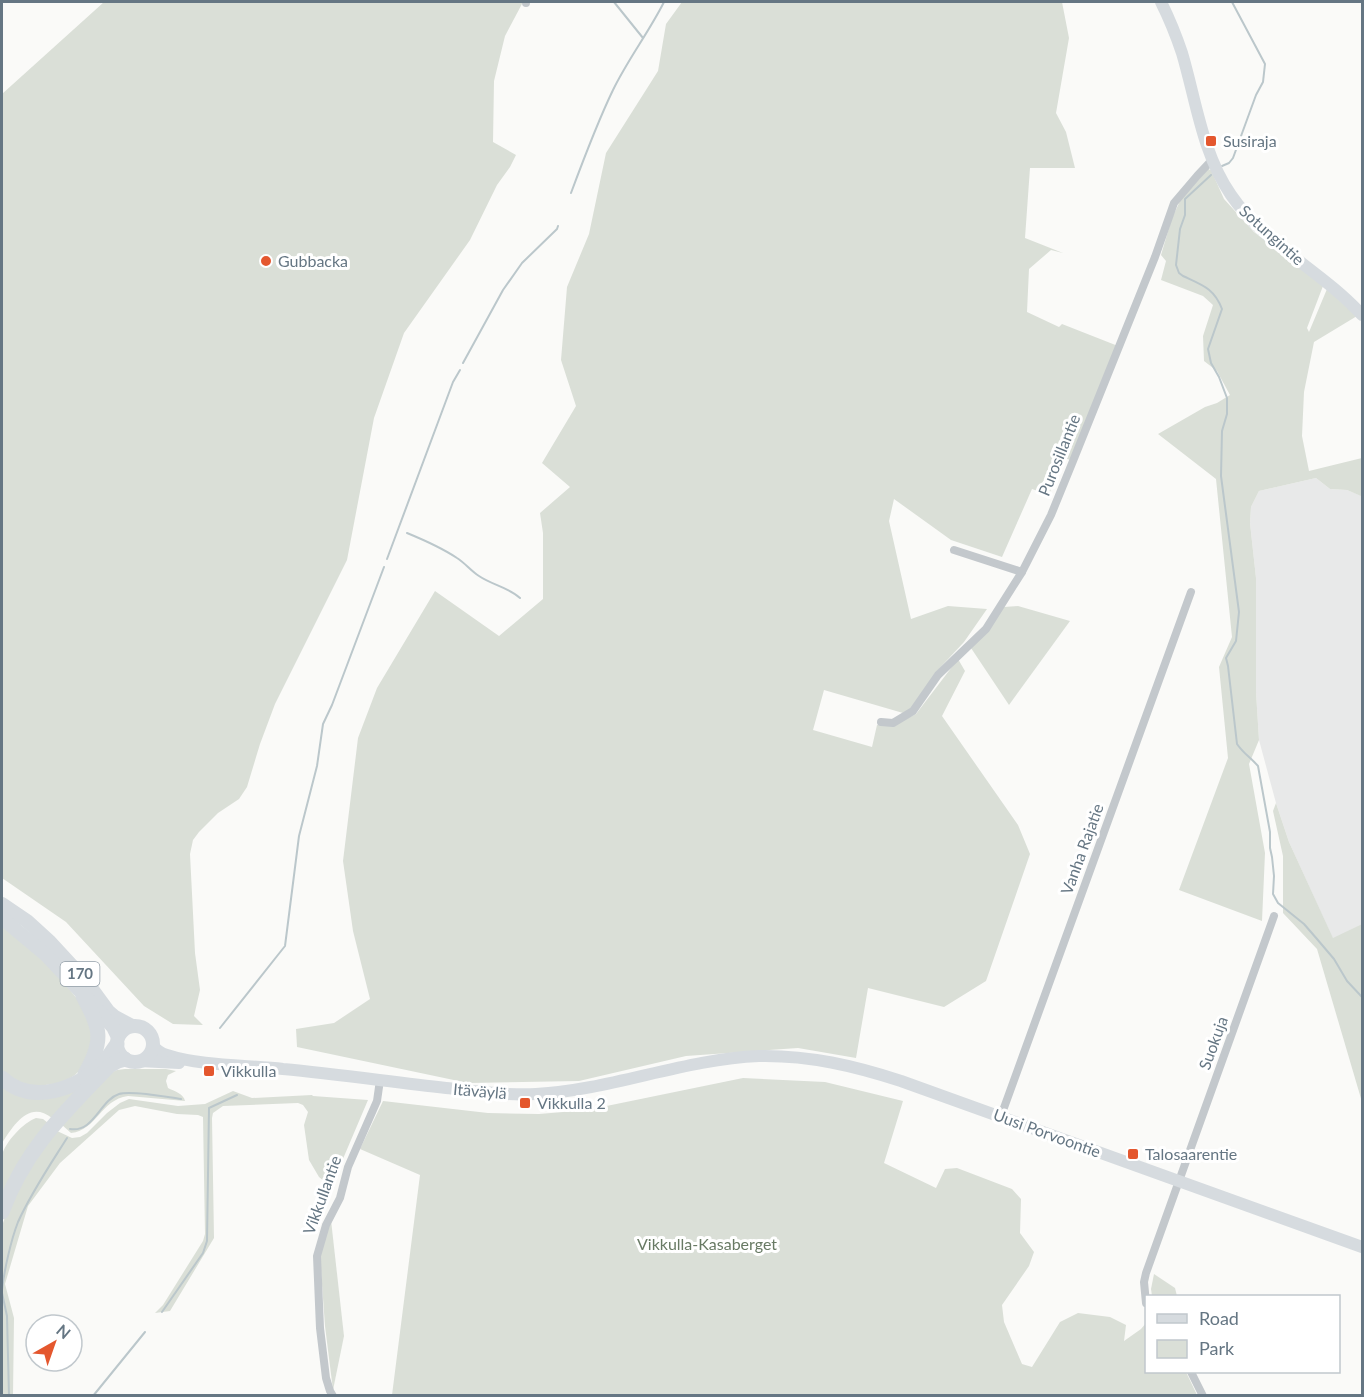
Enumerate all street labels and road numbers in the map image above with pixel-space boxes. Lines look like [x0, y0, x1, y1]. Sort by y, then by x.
street label: Sotungintie [1236, 201, 1309, 269]
street label: Purosillantie [1034, 411, 1084, 498]
street label: Vanha Rajatie [1056, 801, 1107, 897]
road number: 170 [60, 962, 100, 986]
street label: Suokuja [1194, 1014, 1231, 1072]
street label: Itäväylä [453, 1079, 508, 1102]
street label: Uusi Porvoontie [991, 1104, 1103, 1161]
street label: Vikkullantie [298, 1153, 345, 1237]

